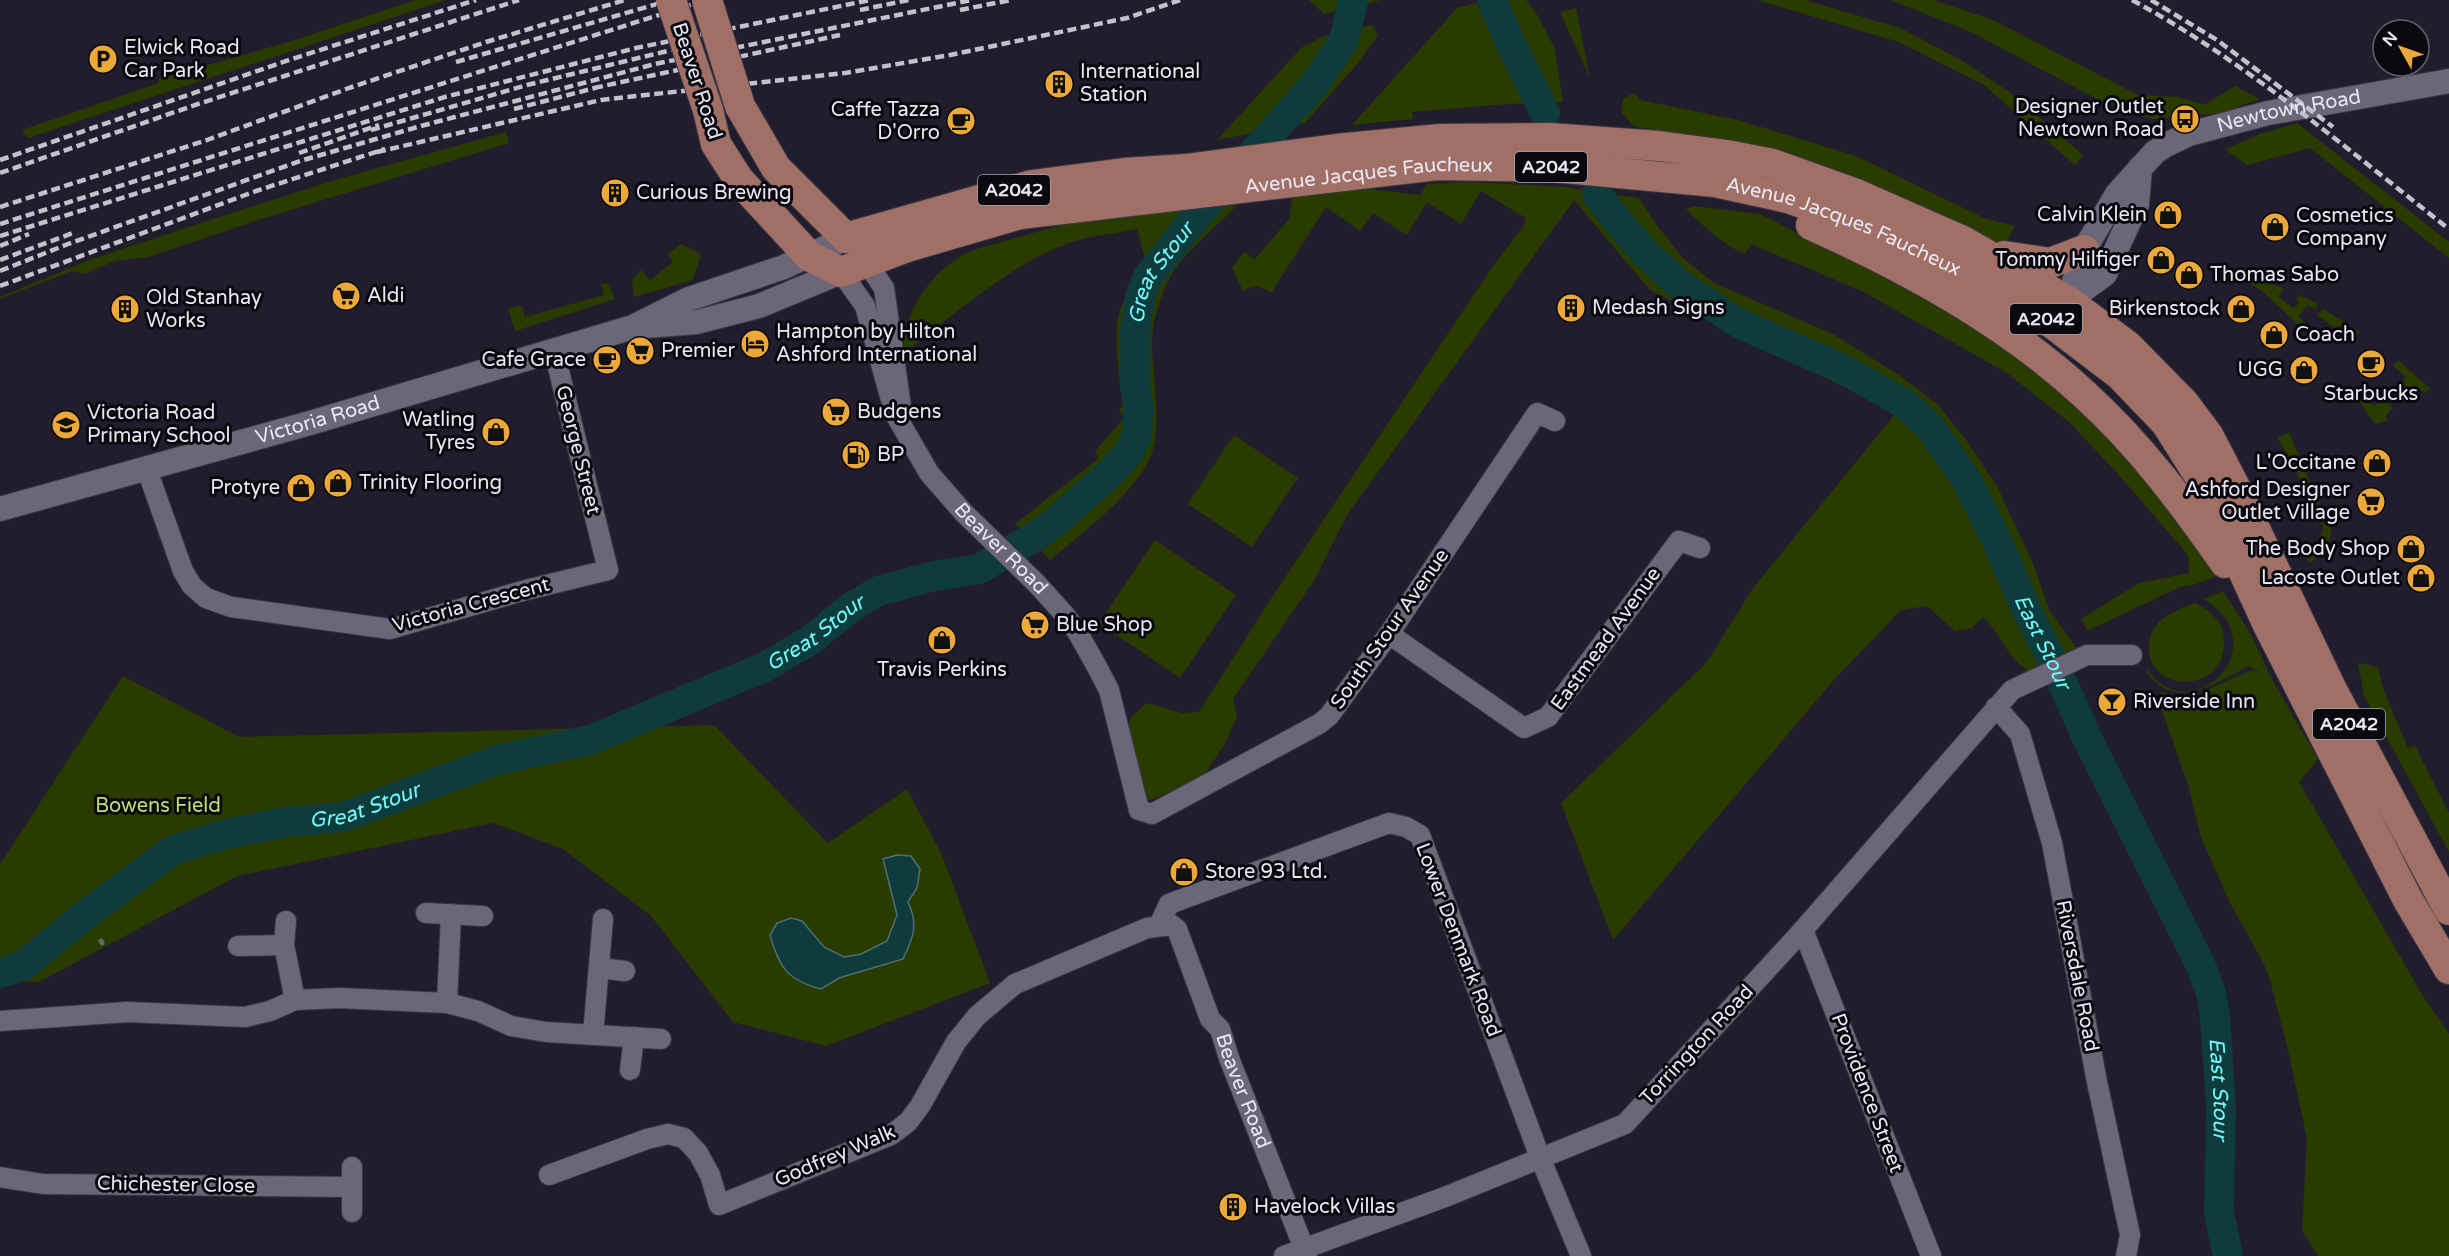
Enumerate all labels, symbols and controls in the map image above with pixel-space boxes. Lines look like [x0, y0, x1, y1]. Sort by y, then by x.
north arrow [2371, 18, 2431, 78]
street label: Beaver Road [667, 20, 727, 142]
text: N [2378, 28, 2402, 50]
place label: Elwick Road Car Park [124, 36, 240, 83]
parking icon: Elwick Road Car Park [87, 43, 119, 75]
place label: International Station [1080, 60, 1200, 107]
building icon: International Station [1043, 68, 1075, 100]
street label: Newtown Road [2214, 85, 2363, 138]
place label: Designer Outlet Newtown Road [2015, 95, 2164, 142]
place label: Caffe Tazza D'Orro [831, 98, 940, 145]
bus stop icon: Designer Outlet Newtown Road [2169, 103, 2201, 135]
cafe icon: Caffe Tazza D'Orro [945, 105, 977, 137]
road number: A2042 [1515, 152, 1587, 182]
street label: Avenue Jacques Faucheux [1243, 153, 1493, 200]
street label: Avenue Jacques Faucheux [1724, 173, 1965, 282]
road number: A2042 [978, 175, 1050, 205]
building icon: Curious Brewing [599, 177, 631, 209]
place label: Curious Brewing [636, 181, 792, 205]
shop icon: Calvin Klein [2152, 199, 2184, 231]
place label: Calvin Klein [2037, 203, 2147, 227]
place label: Cosmetics Company [2296, 204, 2394, 251]
shop icon: Cosmetics Company [2259, 211, 2291, 243]
water label: Great Stour [1124, 215, 1201, 325]
shop icon: Tommy Hilfiger [2145, 244, 2177, 276]
place label: Tommy Hilfiger [1995, 248, 2140, 272]
shop icon: Thomas Sabo [2173, 259, 2205, 291]
place label: Thomas Sabo [2210, 263, 2339, 287]
supermarket icon: Aldi [330, 280, 362, 312]
place label: Aldi [367, 284, 404, 308]
place label: Old Stanhay Works [146, 286, 262, 333]
building icon: Medash Signs [1555, 292, 1587, 324]
building icon: Old Stanhay Works [109, 293, 141, 325]
shop icon: Birkenstock [2225, 293, 2257, 325]
place label: Medash Signs [1592, 296, 1725, 320]
place label: Birkenstock [2109, 297, 2220, 321]
road number: A2042 [2010, 304, 2082, 334]
shop icon: Coach [2258, 319, 2290, 351]
place label: Hampton by Hilton Ashford International [776, 320, 977, 367]
place label: Coach [2295, 323, 2355, 347]
hotel icon: Hampton by Hilton Ashford International [739, 328, 771, 360]
supermarket icon: Premier [624, 335, 656, 367]
place label: Premier [661, 339, 736, 363]
cafe icon: Cafe Grace [591, 344, 623, 376]
place label: Cafe Grace [482, 348, 586, 372]
cafe icon: Starbucks [2355, 348, 2387, 380]
shop icon: UGG [2288, 354, 2320, 386]
place label: UGG [2238, 358, 2283, 382]
place label: Starbucks [2324, 382, 2418, 406]
street label: George Street [550, 383, 606, 517]
street label: Victoria Road [253, 391, 383, 450]
supermarket icon: Budgens [820, 396, 852, 428]
place label: Budgens [857, 400, 941, 424]
place label: Victoria Road Primary School [87, 401, 231, 448]
place label: Watling Tyres [402, 408, 475, 455]
school or university icon: Victoria Road Primary School [50, 409, 82, 441]
shop icon: Watling Tyres [480, 416, 512, 448]
fuel station icon: BP [840, 439, 872, 471]
place label: BP [877, 443, 904, 467]
shop icon: L'Occitane [2361, 447, 2393, 479]
place label: L'Occitane [2256, 451, 2356, 475]
shop icon: Trinity Flooring [322, 467, 354, 499]
place label: Trinity Flooring [359, 471, 502, 495]
shop icon: Protyre [285, 472, 317, 504]
place label: Protyre [210, 476, 280, 500]
place label: Ashford Designer Outlet Village [2185, 478, 2350, 525]
supermarket icon: Ashford Designer Outlet Village [2355, 486, 2387, 518]
street label: Beaver Road [949, 498, 1052, 599]
shop icon: The Body Shop [2395, 533, 2427, 565]
place label: The Body Shop [2246, 537, 2390, 561]
street label: South Stour Avenue [1326, 544, 1454, 714]
shop icon: Lacoste Outlet [2405, 562, 2437, 594]
street label: Eastmead Avenue [1546, 563, 1666, 715]
place label: Lacoste Outlet [2261, 566, 2400, 590]
street label: Victoria Crescent [390, 572, 552, 638]
water label: Great Stour [762, 588, 871, 676]
water label: East Stour [2009, 591, 2078, 696]
supermarket icon: Blue Shop [1019, 609, 1051, 641]
place label: Blue Shop [1056, 613, 1153, 637]
shop icon: Travis Perkins [926, 624, 958, 656]
place label: Travis Perkins [877, 658, 1007, 682]
bar icon: Riverside Inn [2096, 686, 2128, 718]
place label: Riverside Inn [2133, 690, 2255, 714]
road number: A2042 [2313, 709, 2385, 739]
water label: Great Stour [308, 776, 426, 832]
park label: Bowens Field [95, 794, 221, 818]
street label: Lower Denmark Road [1410, 840, 1506, 1040]
shop icon: Store 93 Ltd. [1168, 856, 1200, 888]
place label: Store 93 Ltd. [1205, 860, 1328, 884]
street label: Riversdale Road [2051, 898, 2103, 1054]
street label: Torrington Road [1635, 980, 1759, 1110]
street label: Providence Street [1826, 1010, 1909, 1176]
street label: Beaver Road [1210, 1031, 1275, 1152]
water label: East Stour [2204, 1037, 2234, 1143]
street label: Godfrey Walk [771, 1120, 899, 1192]
street label: Chichester Close [97, 1172, 255, 1198]
building icon: Havelock Villas [1217, 1191, 1249, 1223]
place label: Havelock Villas [1254, 1195, 1395, 1219]

